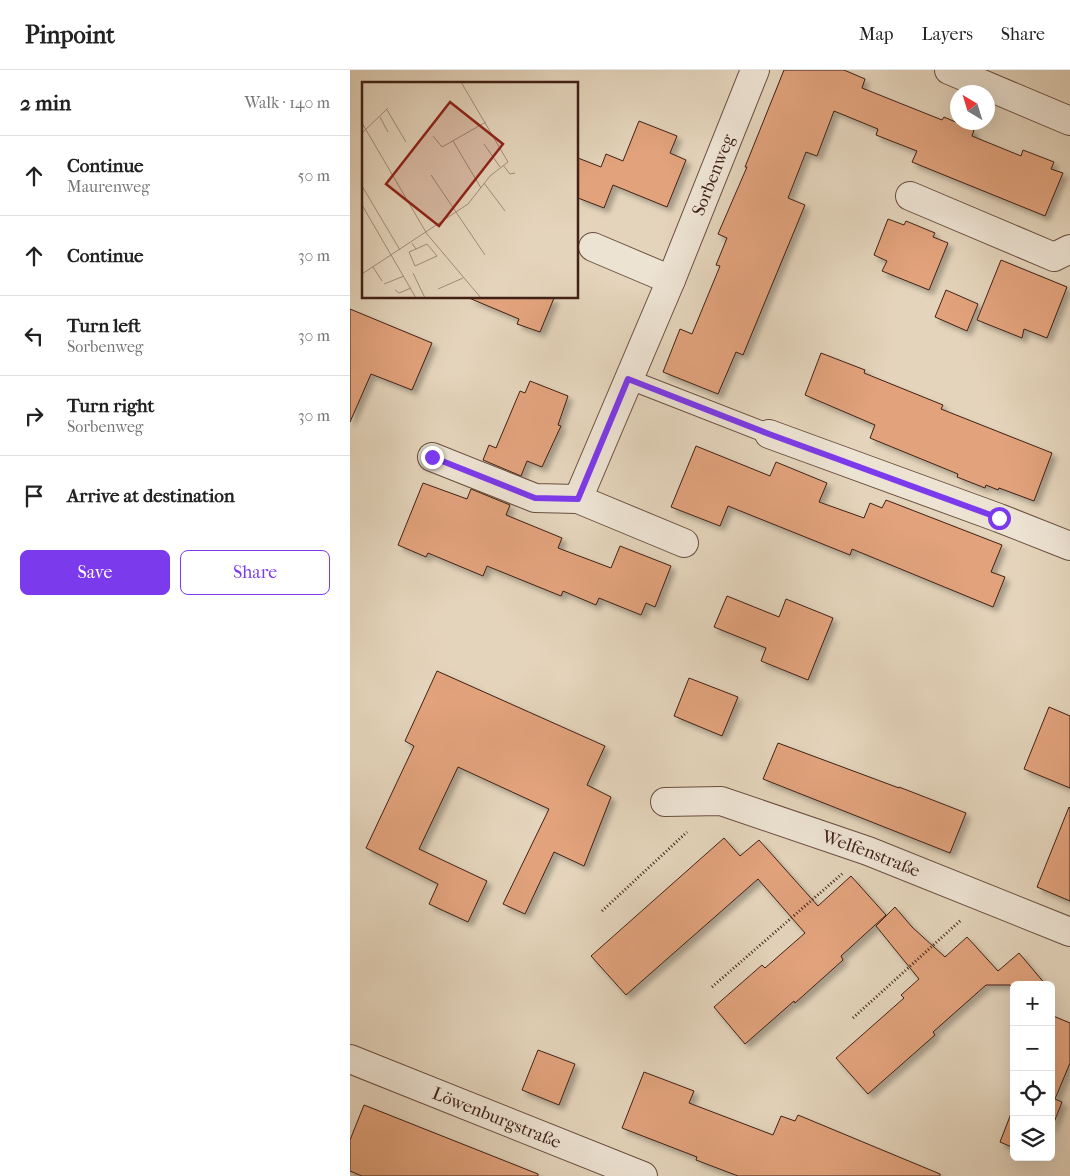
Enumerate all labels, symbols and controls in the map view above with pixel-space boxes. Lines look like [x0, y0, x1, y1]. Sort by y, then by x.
text: Pinpoint [25, 21, 115, 49]
text: Map [859, 24, 893, 45]
text: Layers [921, 24, 973, 45]
text: Share [1001, 24, 1045, 45]
inset map [362, 82, 579, 299]
north arrow [950, 85, 995, 130]
text: 2 min [20, 91, 71, 115]
text: Walk · 140 m [245, 93, 330, 112]
street label: Sorbenweg [688, 131, 739, 219]
text: Continue [67, 155, 143, 177]
icon: ahead [20, 162, 48, 190]
text: 50 m [298, 166, 330, 185]
text: Maurenweg [67, 177, 150, 196]
icon: ahead [20, 242, 48, 270]
text: Continue [67, 245, 143, 267]
text: 30 m [298, 246, 330, 265]
text: Turn left [67, 315, 141, 337]
icon: left [20, 322, 48, 350]
text: 30 m [298, 326, 330, 345]
text: Sorbenweg [67, 337, 143, 356]
text: Turn right [67, 395, 154, 417]
icon: right [20, 402, 48, 430]
text: 30 m [298, 406, 330, 425]
text: Sorbenweg [67, 417, 143, 436]
route end [421, 446, 444, 469]
icon: arrive [20, 482, 48, 510]
text: Arrive at destination [67, 485, 235, 507]
route start [988, 507, 1011, 530]
button: Save [20, 550, 170, 595]
button: Share [180, 550, 330, 595]
street label: Welfenstraße [818, 826, 923, 882]
map controls [1010, 981, 1055, 1161]
button: + [1010, 981, 1055, 1026]
button: − [1010, 1026, 1055, 1071]
button: locate [1010, 1071, 1055, 1116]
street label: Löwenburgstraße [429, 1083, 564, 1153]
button: layers [1010, 1116, 1055, 1161]

